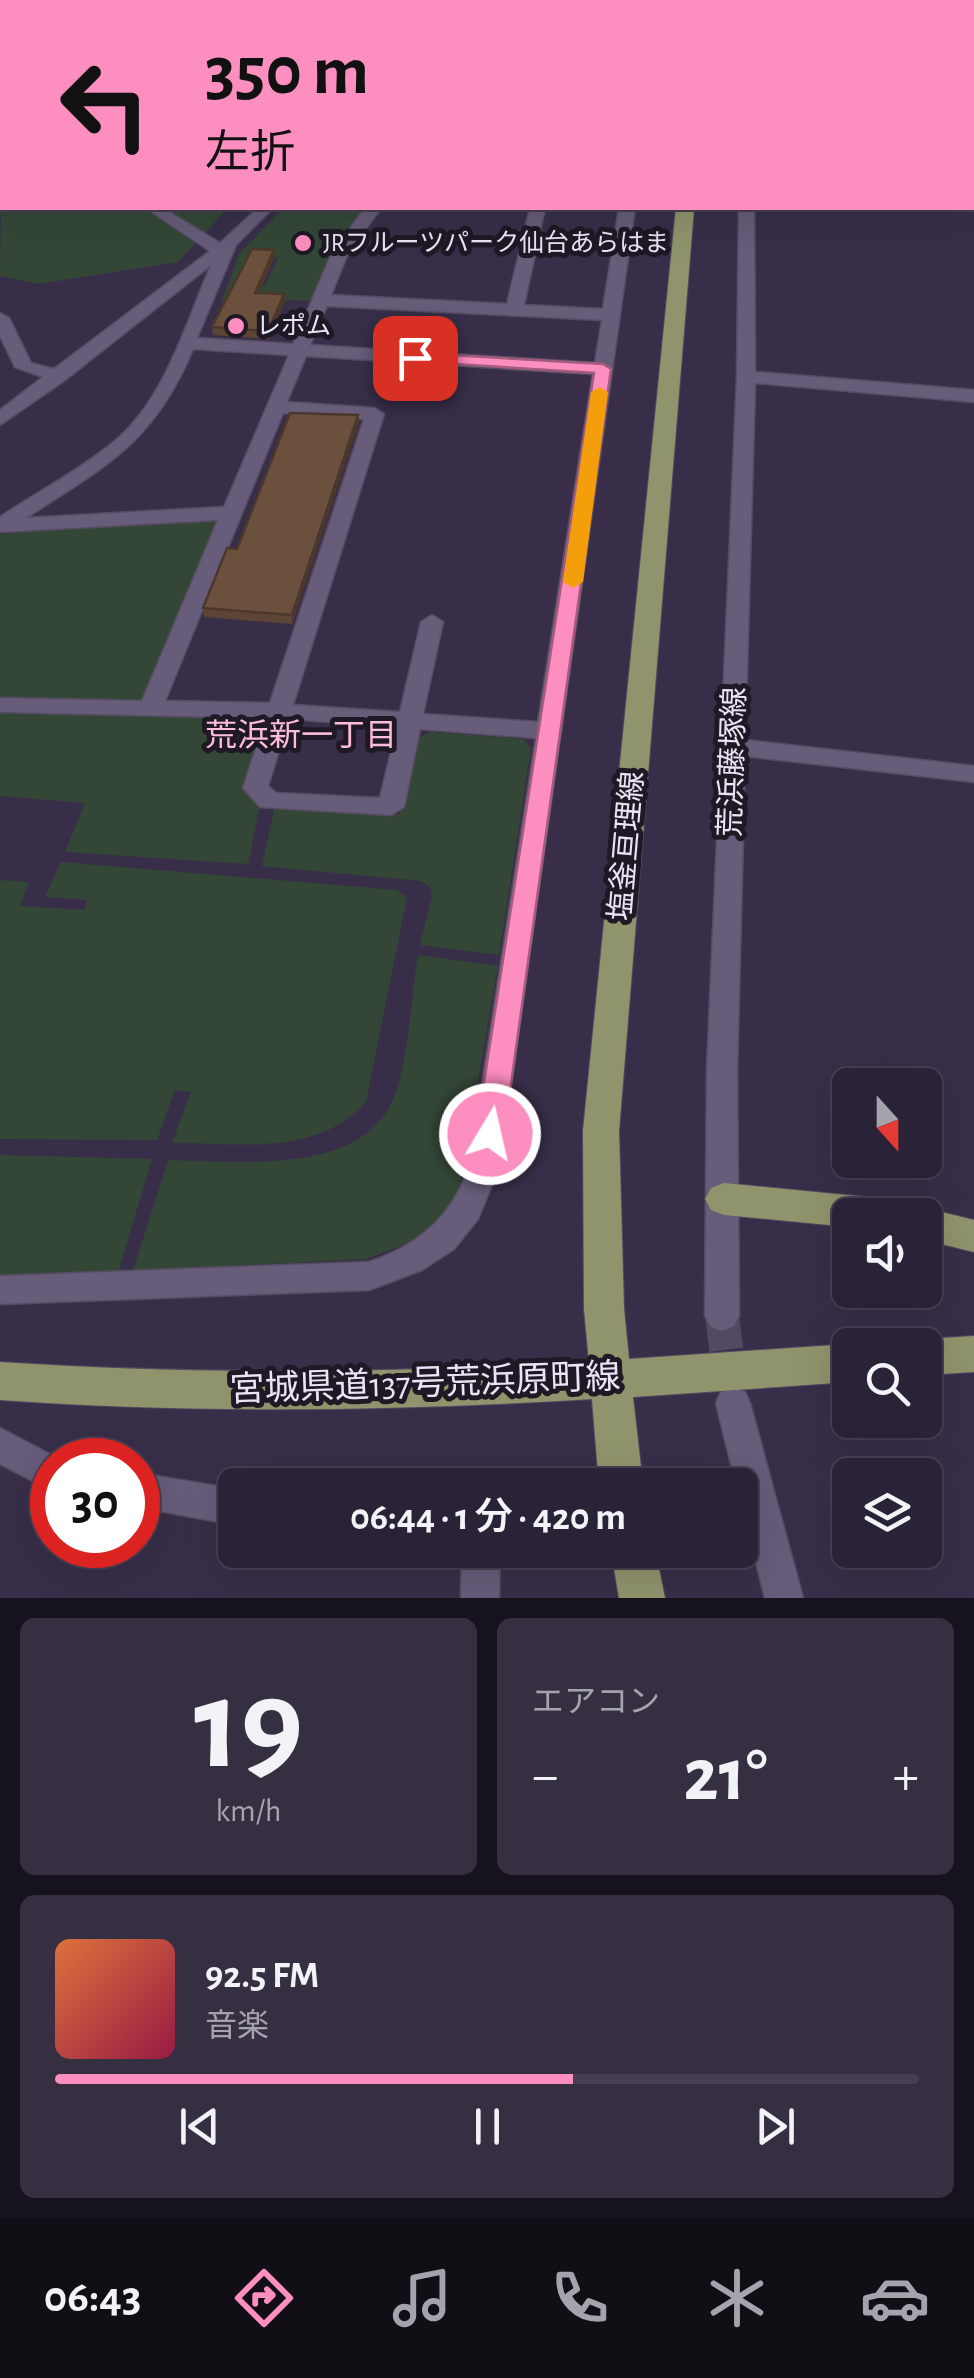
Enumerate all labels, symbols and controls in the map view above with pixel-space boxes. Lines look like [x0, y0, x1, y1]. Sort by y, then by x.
text: 350 m [205, 37, 369, 107]
icon: left [40, 40, 170, 170]
text: 左折 [205, 131, 295, 176]
place label: JRフルーツパーク仙台あらはま [323, 229, 669, 256]
marker: JRフルーツパーク仙台あらはま [292, 232, 314, 254]
place label: レポム [256, 312, 331, 339]
marker: レポム [225, 315, 247, 337]
pin [373, 316, 458, 401]
icon: arrive [388, 331, 443, 386]
street label: 荒浜藤塚線 [713, 686, 751, 837]
district label: 荒浜新一丁目 [205, 719, 397, 752]
street label: 塩釜亘理線 [604, 770, 648, 922]
north arrow [832, 1068, 942, 1178]
map controls [832, 1068, 942, 1568]
position arrow [438, 1082, 542, 1186]
button: sound [832, 1198, 942, 1308]
button: search [832, 1328, 942, 1438]
street label: 宮城県道137号荒浜原町線 [229, 1358, 621, 1408]
speed limit sign: 30 [30, 1438, 160, 1568]
button: layers [832, 1458, 942, 1568]
text: 06:44 · 1 分 · 420 m [350, 1499, 626, 1537]
text: 19 [194, 1662, 303, 1792]
text: エアコン [532, 1686, 660, 1718]
text: 21° [683, 1739, 768, 1814]
text: − [532, 1749, 558, 1804]
text: + [893, 1749, 919, 1804]
text: km/h [215, 1795, 282, 1827]
text: 92.5 FM [205, 1957, 319, 1995]
text: 音楽 [205, 2010, 269, 2042]
icon: previous [172, 2099, 227, 2154]
icon: pause [460, 2099, 515, 2154]
icon: next [748, 2099, 803, 2154]
icon: directions [229, 2263, 299, 2333]
icon: music [387, 2263, 457, 2333]
icon: phone [545, 2263, 615, 2333]
icon: climate [702, 2263, 772, 2333]
icon: car [860, 2263, 930, 2333]
text: 06:43 [44, 2275, 141, 2320]

